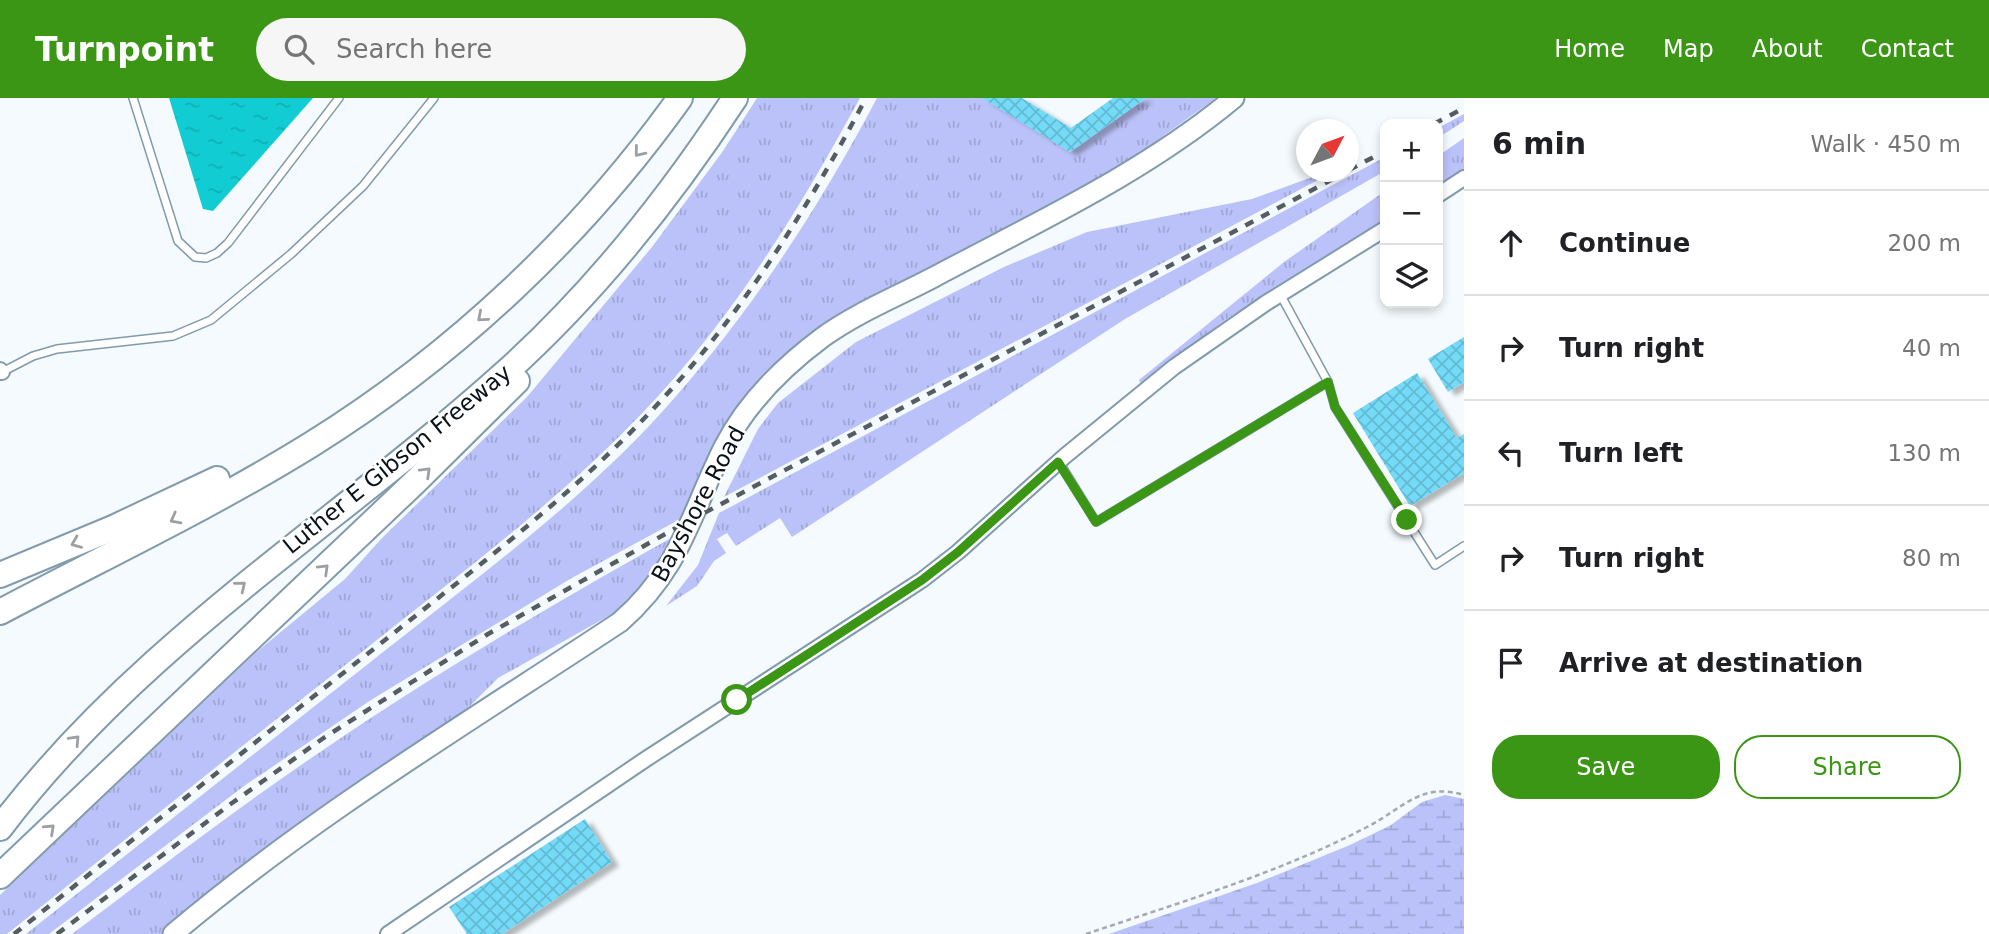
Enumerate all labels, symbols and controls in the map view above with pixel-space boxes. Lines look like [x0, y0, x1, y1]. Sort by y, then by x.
search box [256, 18, 746, 81]
text: Turnpoint [35, 30, 214, 69]
icon: search [280, 30, 318, 68]
text: Search here [336, 34, 492, 64]
text: Home [1554, 35, 1625, 63]
text: Map [1663, 35, 1714, 63]
text: About [1752, 35, 1823, 63]
text: Contact [1861, 35, 1954, 63]
north arrow [1296, 119, 1359, 182]
map controls [1380, 119, 1443, 308]
button: + [1380, 119, 1443, 182]
text: 6 min [1492, 126, 1586, 161]
text: Walk · 450 m [1810, 131, 1961, 157]
one-way arrow [634, 145, 647, 157]
button: − [1380, 182, 1443, 245]
icon: ahead [1492, 224, 1530, 262]
text: Continue [1559, 228, 1690, 258]
text: 200 m [1887, 230, 1961, 256]
button: layers [1380, 245, 1443, 308]
one-way arrow [477, 309, 490, 321]
icon: right [1492, 329, 1530, 367]
text: Turn right [1559, 333, 1704, 363]
text: 40 m [1902, 335, 1961, 361]
street label: Luther E Gibson Freeway [278, 359, 516, 559]
street label: Bayshore Road [646, 422, 750, 586]
icon: left [1492, 434, 1530, 472]
text: Turn left [1559, 438, 1683, 468]
text: 130 m [1887, 440, 1961, 466]
one-way arrow [418, 467, 431, 480]
route end [1391, 504, 1422, 535]
one-way arrow [169, 511, 182, 525]
one-way arrow [71, 535, 83, 549]
icon: right [1492, 539, 1530, 577]
text: Turn right [1559, 543, 1704, 573]
text: 80 m [1902, 545, 1961, 571]
one-way arrow [316, 564, 329, 577]
one-way arrow [233, 582, 246, 594]
icon: arrive [1492, 644, 1530, 682]
text: Arrive at destination [1559, 648, 1863, 678]
route start [721, 684, 752, 715]
one-way arrow [66, 735, 79, 748]
button: Save [1492, 735, 1720, 799]
button: Share [1734, 735, 1961, 799]
one-way arrow [41, 825, 54, 837]

